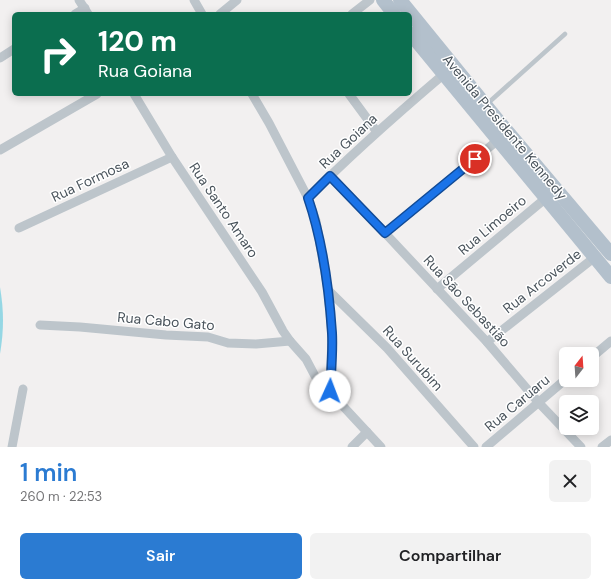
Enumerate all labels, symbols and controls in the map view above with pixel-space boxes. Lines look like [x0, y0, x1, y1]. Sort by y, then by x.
text: 120 m [98, 23, 177, 60]
icon: right [32, 28, 84, 80]
street label: Avenida Presidente Kennedy [439, 51, 571, 204]
text: Rua Goiana [98, 59, 192, 83]
street label: Rua Goiana [315, 109, 381, 173]
pin [458, 142, 492, 176]
icon: arrive [464, 148, 486, 170]
street label: Rua Formosa [48, 154, 132, 206]
street label: Rua Santo Amaro [185, 159, 263, 261]
street label: Rua Limoeiro [454, 191, 530, 259]
street label: Rua Arcoverde [499, 245, 585, 317]
street label: Rua São Sebastião [420, 251, 514, 351]
street label: Rua Cabo Gato [117, 308, 215, 334]
street label: Rua Surubim [379, 322, 447, 394]
north arrow [559, 347, 599, 387]
map controls [559, 347, 599, 435]
position arrow [309, 370, 351, 412]
street label: Rua Caruaru [481, 371, 553, 435]
button: layers [559, 395, 599, 435]
text: 1 min [20, 457, 77, 488]
button: close [549, 460, 591, 502]
text: 260 m · 22:53 [20, 488, 102, 505]
button: Sair [20, 533, 302, 579]
button: Compartilhar [310, 533, 591, 579]

